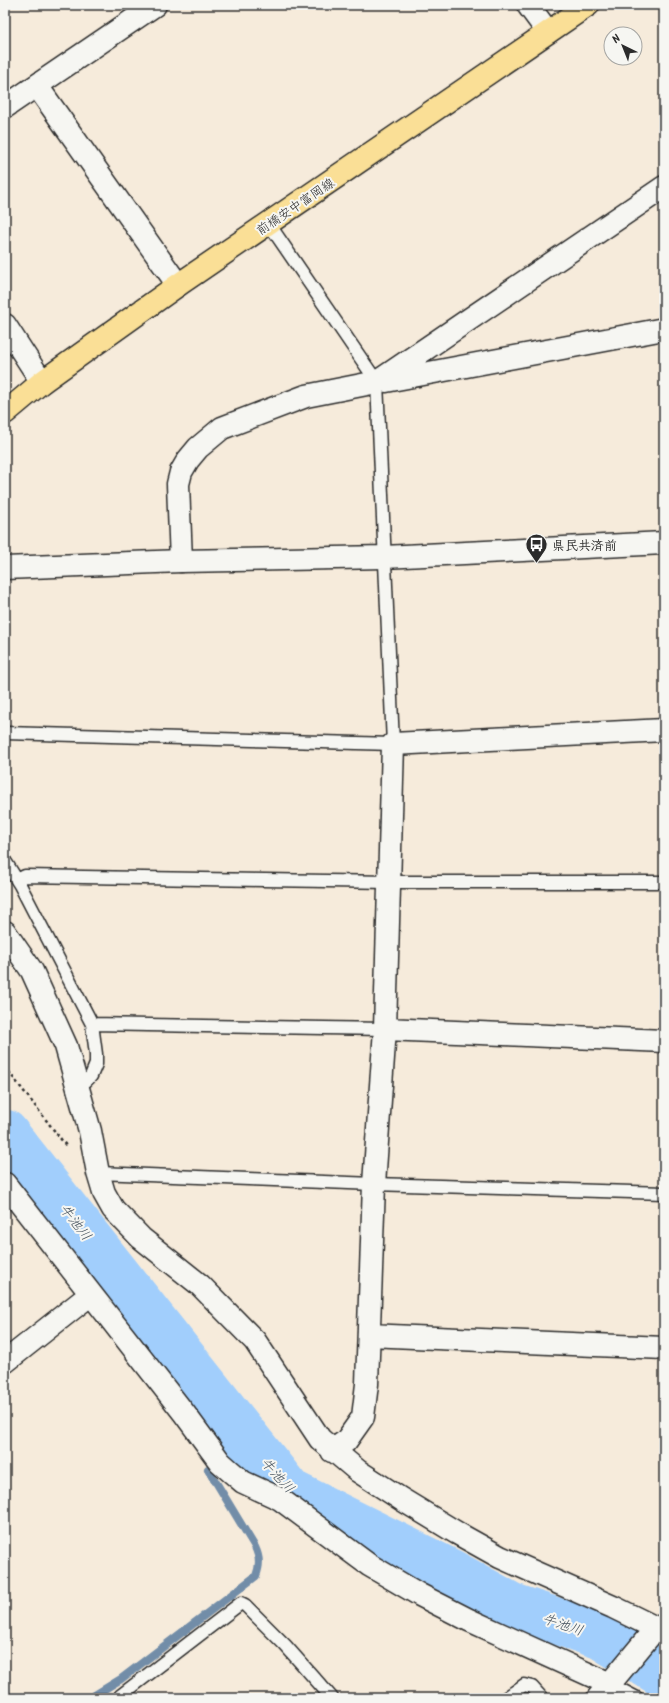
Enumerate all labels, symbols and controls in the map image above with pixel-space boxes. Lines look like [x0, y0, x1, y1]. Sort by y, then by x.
north arrow [603, 26, 643, 66]
text: N [608, 30, 626, 48]
street label: 前橋安中富岡線 [252, 173, 340, 241]
bus stop icon: 県民共済前 [524, 532, 550, 565]
place label: 県民共済前 [552, 536, 617, 557]
water label: 牛池川 [54, 1199, 97, 1246]
water label: 牛池川 [255, 1453, 299, 1499]
water label: 牛池川 [539, 1608, 586, 1642]

